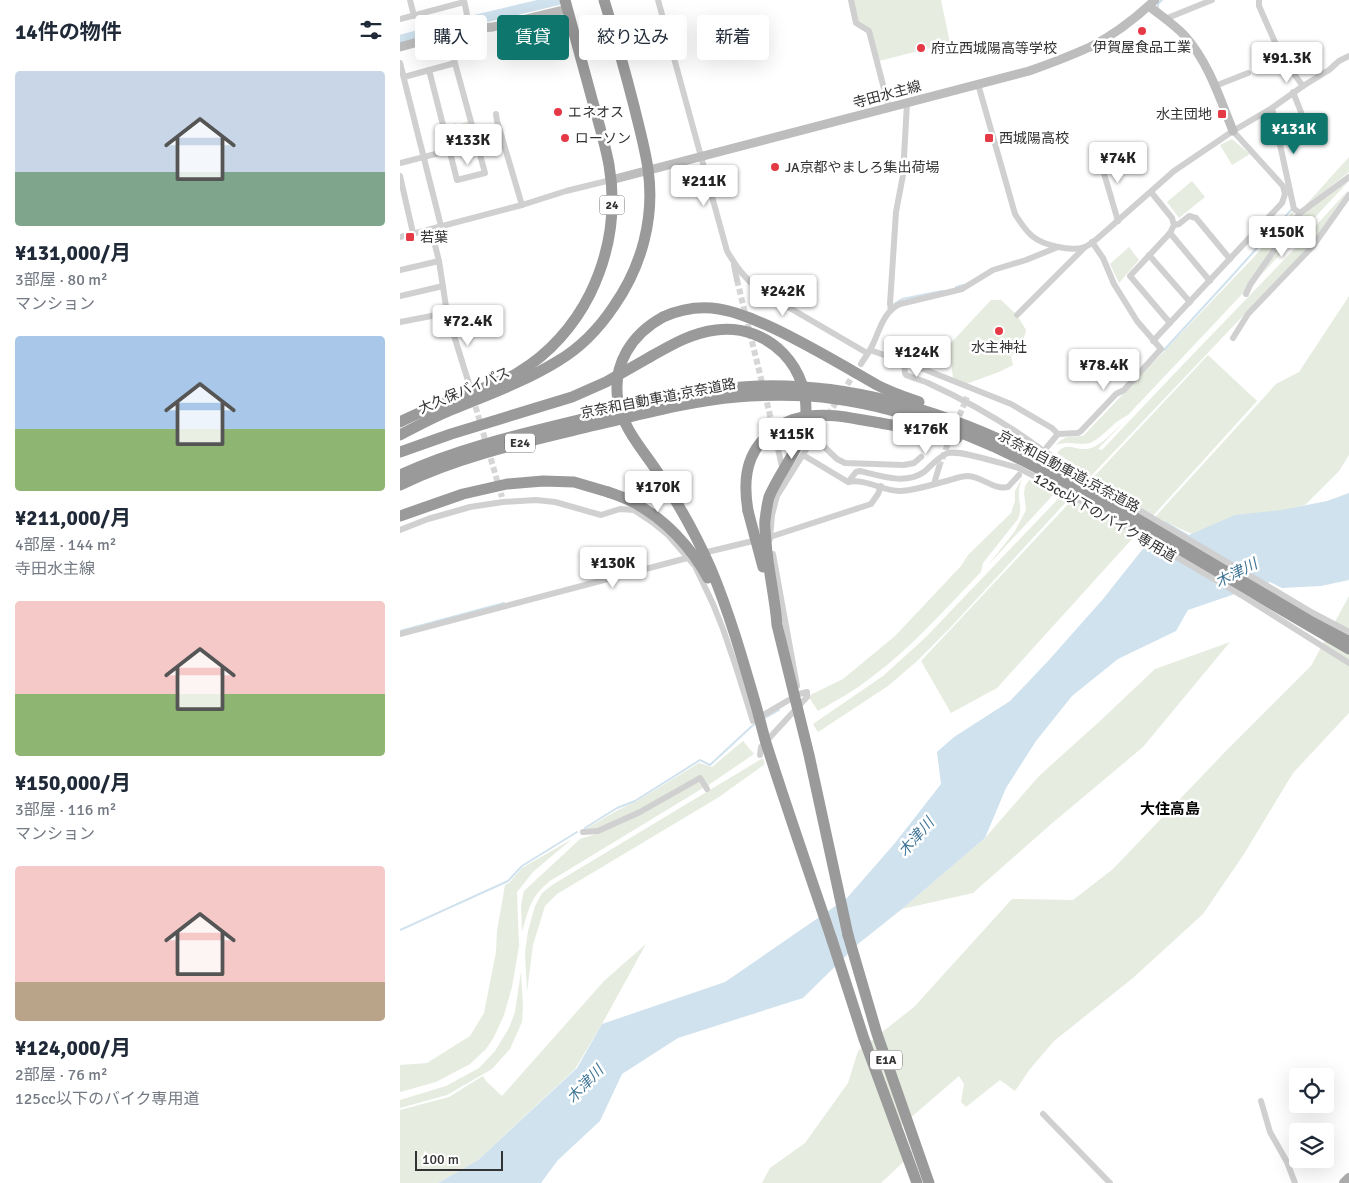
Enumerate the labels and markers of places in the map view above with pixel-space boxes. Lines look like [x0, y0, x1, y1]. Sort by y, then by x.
marker: 伊賀屋食品工業 [1136, 25, 1148, 37]
place label: 伊賀屋食品工業 [1093, 39, 1191, 56]
place label: 府立西城陽高等学校 [931, 40, 1057, 57]
marker: 府立西城陽高等学校 [915, 42, 927, 54]
pin: ¥91.3K [1246, 42, 1328, 84]
place label: エネオス [568, 104, 624, 121]
marker: エネオス [552, 106, 564, 118]
place label: 水主団地 [1156, 106, 1212, 123]
marker: 水主団地 [1216, 108, 1228, 120]
pin: ¥131K [1259, 112, 1329, 155]
pin: ¥133K [433, 124, 503, 166]
place label: ローソン [575, 130, 631, 147]
place label: 西城陽高校 [999, 130, 1069, 147]
marker: ローソン [559, 132, 571, 144]
marker: 西城陽高校 [983, 132, 995, 144]
pin: ¥74K [1088, 142, 1148, 184]
place label: JA京都やましろ集出荷場 [785, 159, 940, 176]
marker: JA京都やましろ集出荷場 [769, 161, 781, 173]
pin: ¥211K [669, 164, 739, 207]
pin: ¥150K [1247, 216, 1317, 258]
place label: 若葉 [420, 229, 448, 246]
marker: 若葉 [404, 231, 416, 243]
pin: ¥242K [748, 274, 818, 317]
pin: ¥72.4K [427, 304, 509, 347]
marker: 水主神社 [993, 325, 1005, 337]
pin: ¥124K [882, 336, 952, 378]
place label: 水主神社 [971, 339, 1027, 356]
pin: ¥78.4K [1063, 348, 1145, 391]
pin: ¥176K [891, 412, 961, 455]
pin: ¥115K [757, 418, 827, 460]
pin: ¥170K [623, 470, 693, 513]
pin: ¥130K [578, 546, 648, 589]

